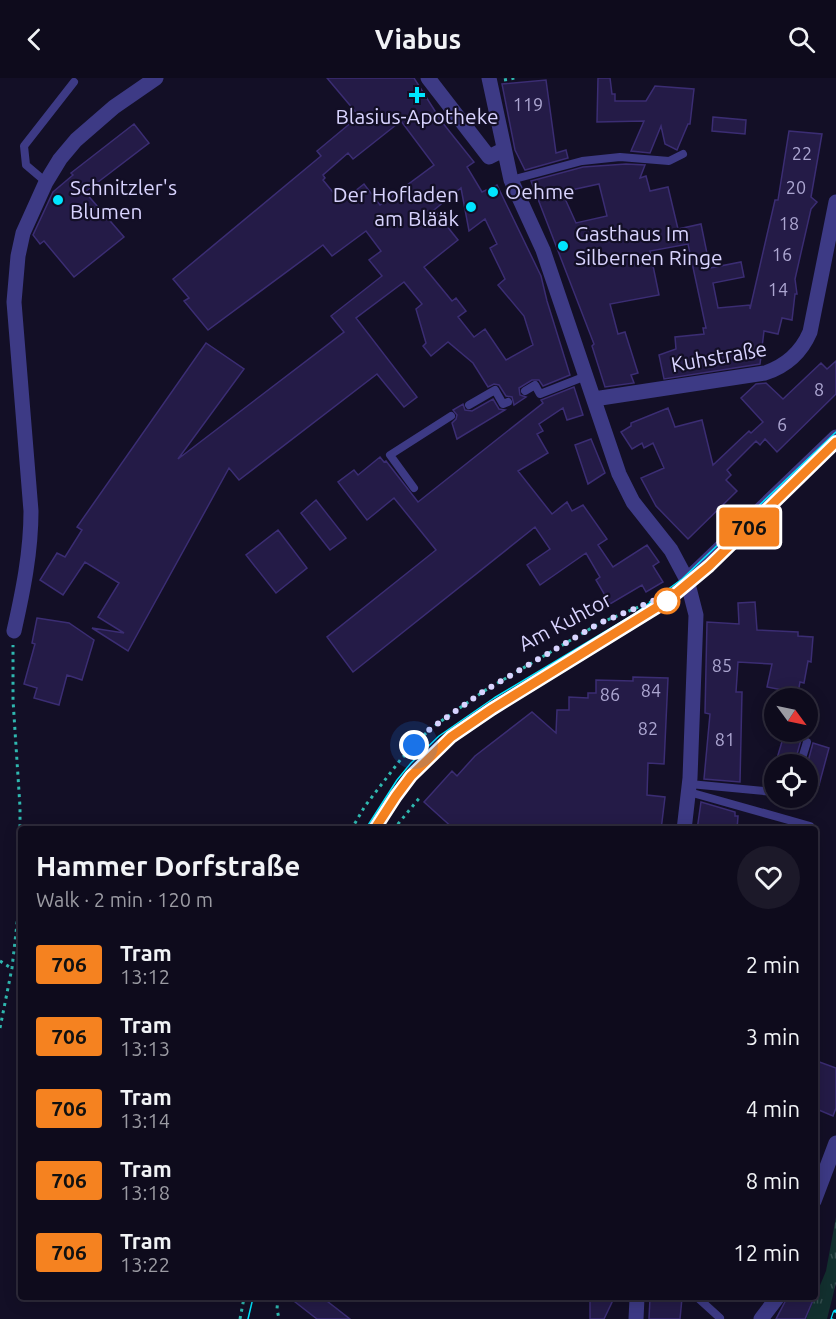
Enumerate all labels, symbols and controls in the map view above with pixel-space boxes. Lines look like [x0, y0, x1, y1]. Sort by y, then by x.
icon: back [18, 23, 51, 56]
icon: search [785, 23, 818, 56]
text: Viabus [375, 24, 461, 54]
marker: Blasius-Apotheke [410, 88, 424, 102]
house number: 119 [513, 94, 543, 114]
place label: Blasius-Apotheke [336, 104, 498, 128]
house number: 22 [792, 143, 812, 163]
place label: Schnitzler's Blumen [70, 175, 177, 223]
house number: 20 [786, 177, 806, 197]
place label: Oehme [505, 179, 575, 203]
place label: Der Hofladen am Blääk [333, 182, 459, 230]
marker: Oehme [486, 185, 500, 199]
marker: Schnitzler's Blumen [51, 193, 65, 207]
marker: Der Hofladen am Blääk [464, 200, 478, 214]
house number: 18 [779, 213, 799, 233]
place label: Gasthaus Im Silbernen Ringe [575, 221, 723, 269]
marker: Gasthaus Im Silbernen Ringe [556, 239, 570, 253]
house number: 16 [772, 244, 792, 264]
house number: 14 [768, 279, 788, 299]
street label: Kuhstraße [669, 336, 769, 376]
house number: 8 [814, 379, 824, 399]
house number: 6 [777, 414, 787, 434]
line badge: 706 [714, 508, 783, 546]
text: 706 [731, 515, 767, 539]
street label: Am Kuhtor [514, 587, 615, 656]
unlabelled marker [654, 588, 680, 614]
house number: 85 [712, 655, 732, 675]
house number: 84 [641, 680, 661, 700]
house number: 86 [600, 684, 620, 704]
north arrow [764, 688, 818, 742]
map controls [764, 688, 818, 808]
house number: 82 [638, 718, 658, 738]
house number: 81 [715, 729, 735, 749]
your location [399, 730, 429, 760]
button: locate [764, 754, 818, 808]
button: heart [737, 846, 800, 909]
text: Hammer Dorfstraße [36, 850, 300, 881]
text: Walk · 2 min · 120 m [36, 888, 213, 911]
text: Tram [120, 940, 172, 965]
text: 706 [51, 952, 87, 976]
text: 2 min [746, 952, 800, 977]
text: 13:12 [120, 965, 170, 988]
text: Tram [120, 1012, 172, 1037]
text: 706 [51, 1024, 87, 1048]
text: 3 min [746, 1024, 800, 1049]
text: 13:13 [120, 1037, 170, 1060]
text: Tram [120, 1084, 172, 1109]
text: 706 [51, 1096, 87, 1120]
text: 4 min [746, 1096, 800, 1121]
text: 13:14 [120, 1109, 170, 1132]
text: Tram [120, 1156, 172, 1181]
text: 706 [51, 1168, 87, 1192]
text: 8 min [746, 1168, 800, 1193]
text: 13:18 [120, 1181, 170, 1204]
text: Tram [120, 1228, 172, 1253]
text: 706 [51, 1240, 87, 1264]
text: 12 min [733, 1240, 800, 1265]
text: 13:22 [120, 1253, 170, 1276]

